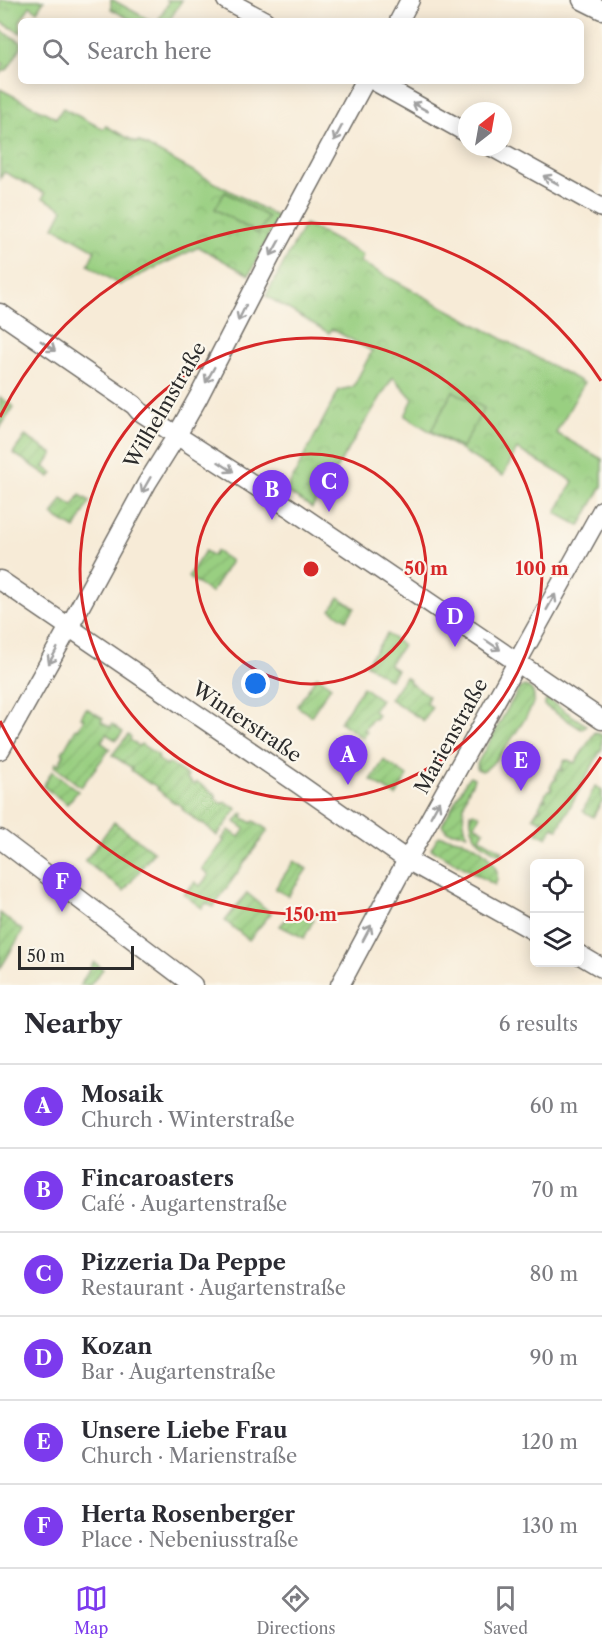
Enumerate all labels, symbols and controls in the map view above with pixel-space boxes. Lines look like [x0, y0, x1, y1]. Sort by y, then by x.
search box [18, 18, 584, 84]
icon: search [39, 35, 72, 68]
text: Search here [87, 38, 212, 65]
one-way arrow [412, 101, 429, 113]
north arrow [458, 102, 512, 156]
one-way arrow [331, 123, 343, 141]
one-way arrow [543, 174, 560, 186]
one-way arrow [269, 239, 281, 256]
one-way arrow [236, 303, 247, 321]
street label: Wilhelmstraße [119, 338, 211, 473]
one-way arrow [40, 340, 56, 352]
one-way arrow [204, 366, 216, 383]
one-way arrow [217, 461, 234, 473]
pin: C [310, 462, 348, 512]
pin: B [252, 470, 292, 520]
one-way arrow [139, 476, 151, 493]
text: 50 m [404, 558, 448, 580]
text: 100 m [515, 558, 569, 580]
centre of rings [301, 559, 321, 579]
one-way arrow [546, 594, 557, 612]
pin: D [436, 598, 474, 647]
one-way arrow [484, 639, 500, 651]
one-way arrow [47, 647, 59, 664]
your location [241, 669, 270, 698]
street label: Marienstraße [409, 674, 493, 798]
street label: Winterstraße [187, 676, 306, 767]
pin: A [328, 736, 368, 785]
pin: E [502, 742, 540, 791]
one-way arrow [430, 801, 442, 818]
map controls [530, 859, 584, 967]
button: locate [530, 859, 584, 913]
pin: F [42, 862, 82, 912]
text: 150 m [285, 904, 337, 926]
button: layers [530, 913, 584, 967]
one-way arrow [362, 925, 374, 943]
scale bar [18, 943, 134, 971]
text: 50 m [27, 946, 65, 966]
text: Nearby [24, 1008, 122, 1040]
text: 6 results [499, 1012, 578, 1036]
text: Mosaik [81, 1081, 163, 1108]
text: A [36, 1094, 51, 1118]
text: 60 m [530, 1094, 578, 1118]
text: Church · Winterstraße [81, 1108, 295, 1132]
text: Fincaroasters [81, 1165, 234, 1192]
text: B [36, 1178, 51, 1202]
text: 70 m [532, 1178, 578, 1202]
text: Café · Augartenstraße [81, 1192, 287, 1216]
text: Pizzeria Da Peppe [81, 1249, 286, 1276]
text: C [35, 1262, 52, 1286]
text: 80 m [530, 1262, 578, 1286]
text: Restaurant · Augartenstraße [81, 1276, 346, 1300]
text: Kozan [81, 1333, 152, 1360]
text: D [35, 1346, 52, 1370]
text: 90 m [530, 1346, 578, 1370]
text: Bar · Augartenstraße [81, 1360, 276, 1384]
text: Unsere Liebe Frau [81, 1417, 288, 1444]
text: E [36, 1430, 51, 1454]
text: 120 m [521, 1430, 578, 1454]
text: Church · Marienstraße [81, 1444, 297, 1468]
text: Herta Rosenberger [81, 1501, 295, 1528]
text: F [37, 1514, 50, 1538]
text: 130 m [522, 1514, 578, 1538]
text: Place · Nebeniusstraße [81, 1528, 298, 1552]
tab: Map [74, 1582, 108, 1638]
tab: Directions [256, 1582, 335, 1638]
tab: Saved [484, 1582, 528, 1638]

